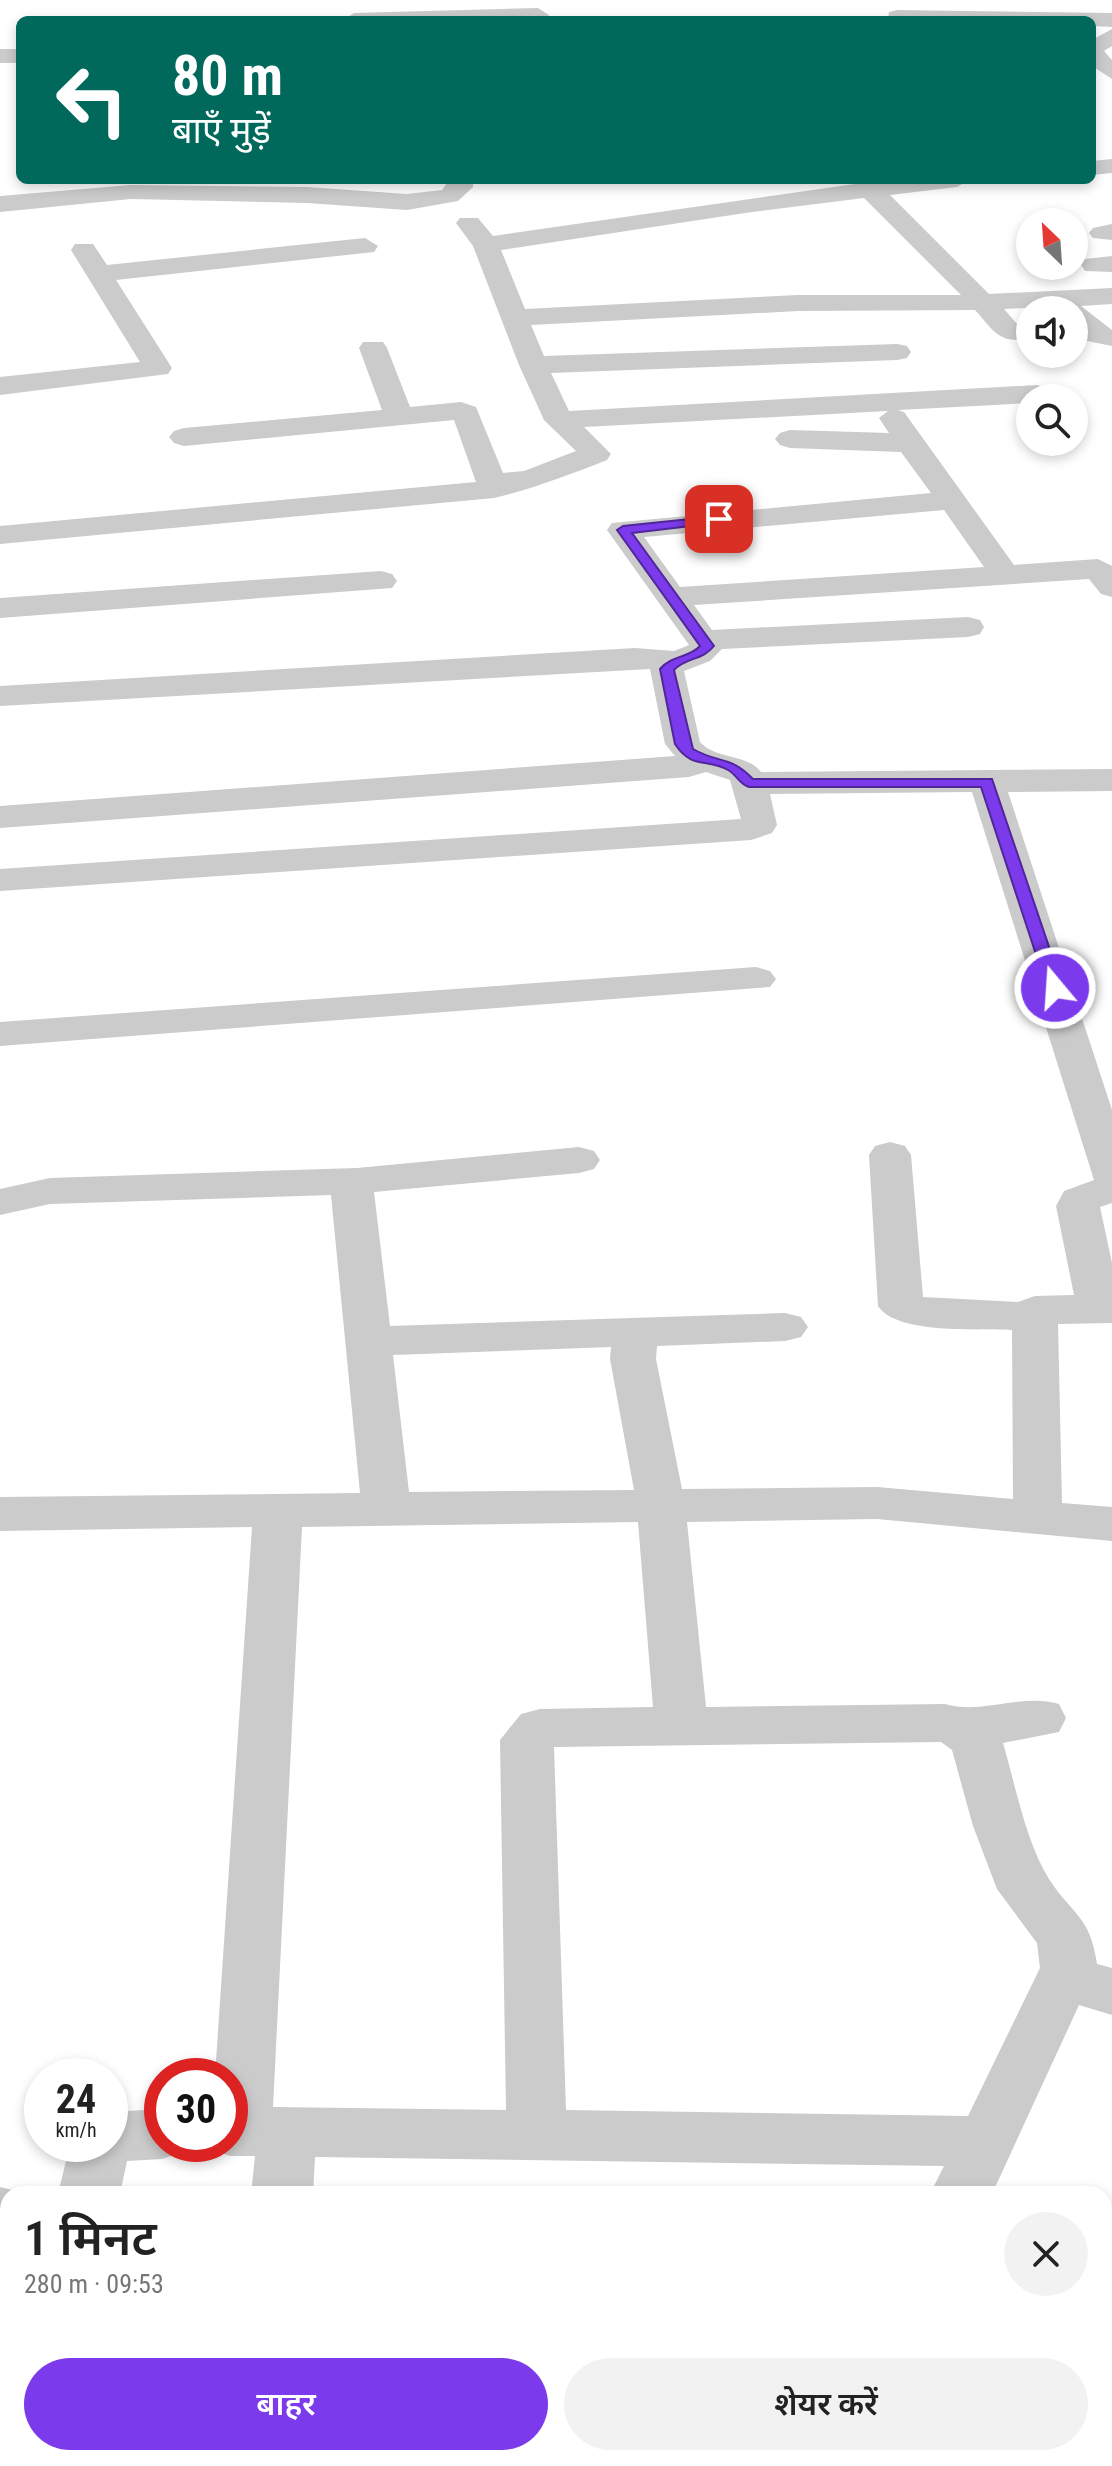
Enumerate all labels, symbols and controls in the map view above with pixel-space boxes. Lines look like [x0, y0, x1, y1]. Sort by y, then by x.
text: 80 m [172, 43, 283, 109]
icon: left [40, 48, 144, 152]
text: बाएँ मुड़ें [172, 110, 271, 152]
north arrow [1016, 208, 1088, 280]
map controls [1016, 208, 1088, 456]
button: sound [1016, 296, 1088, 368]
button: search [1016, 384, 1088, 456]
pin [685, 485, 753, 553]
icon: arrive [697, 497, 741, 541]
position arrow [1013, 946, 1097, 1030]
speed limit sign: 30 [144, 2058, 248, 2162]
text: 24 [56, 2076, 96, 2123]
text: km/h [55, 2118, 97, 2142]
text: 1 मिनट [24, 2210, 157, 2267]
button: close [1004, 2212, 1088, 2296]
text: 280 m · 09:53 [24, 2269, 164, 2299]
button: बाहर [24, 2358, 548, 2450]
button: शेयर करें [564, 2358, 1088, 2450]

